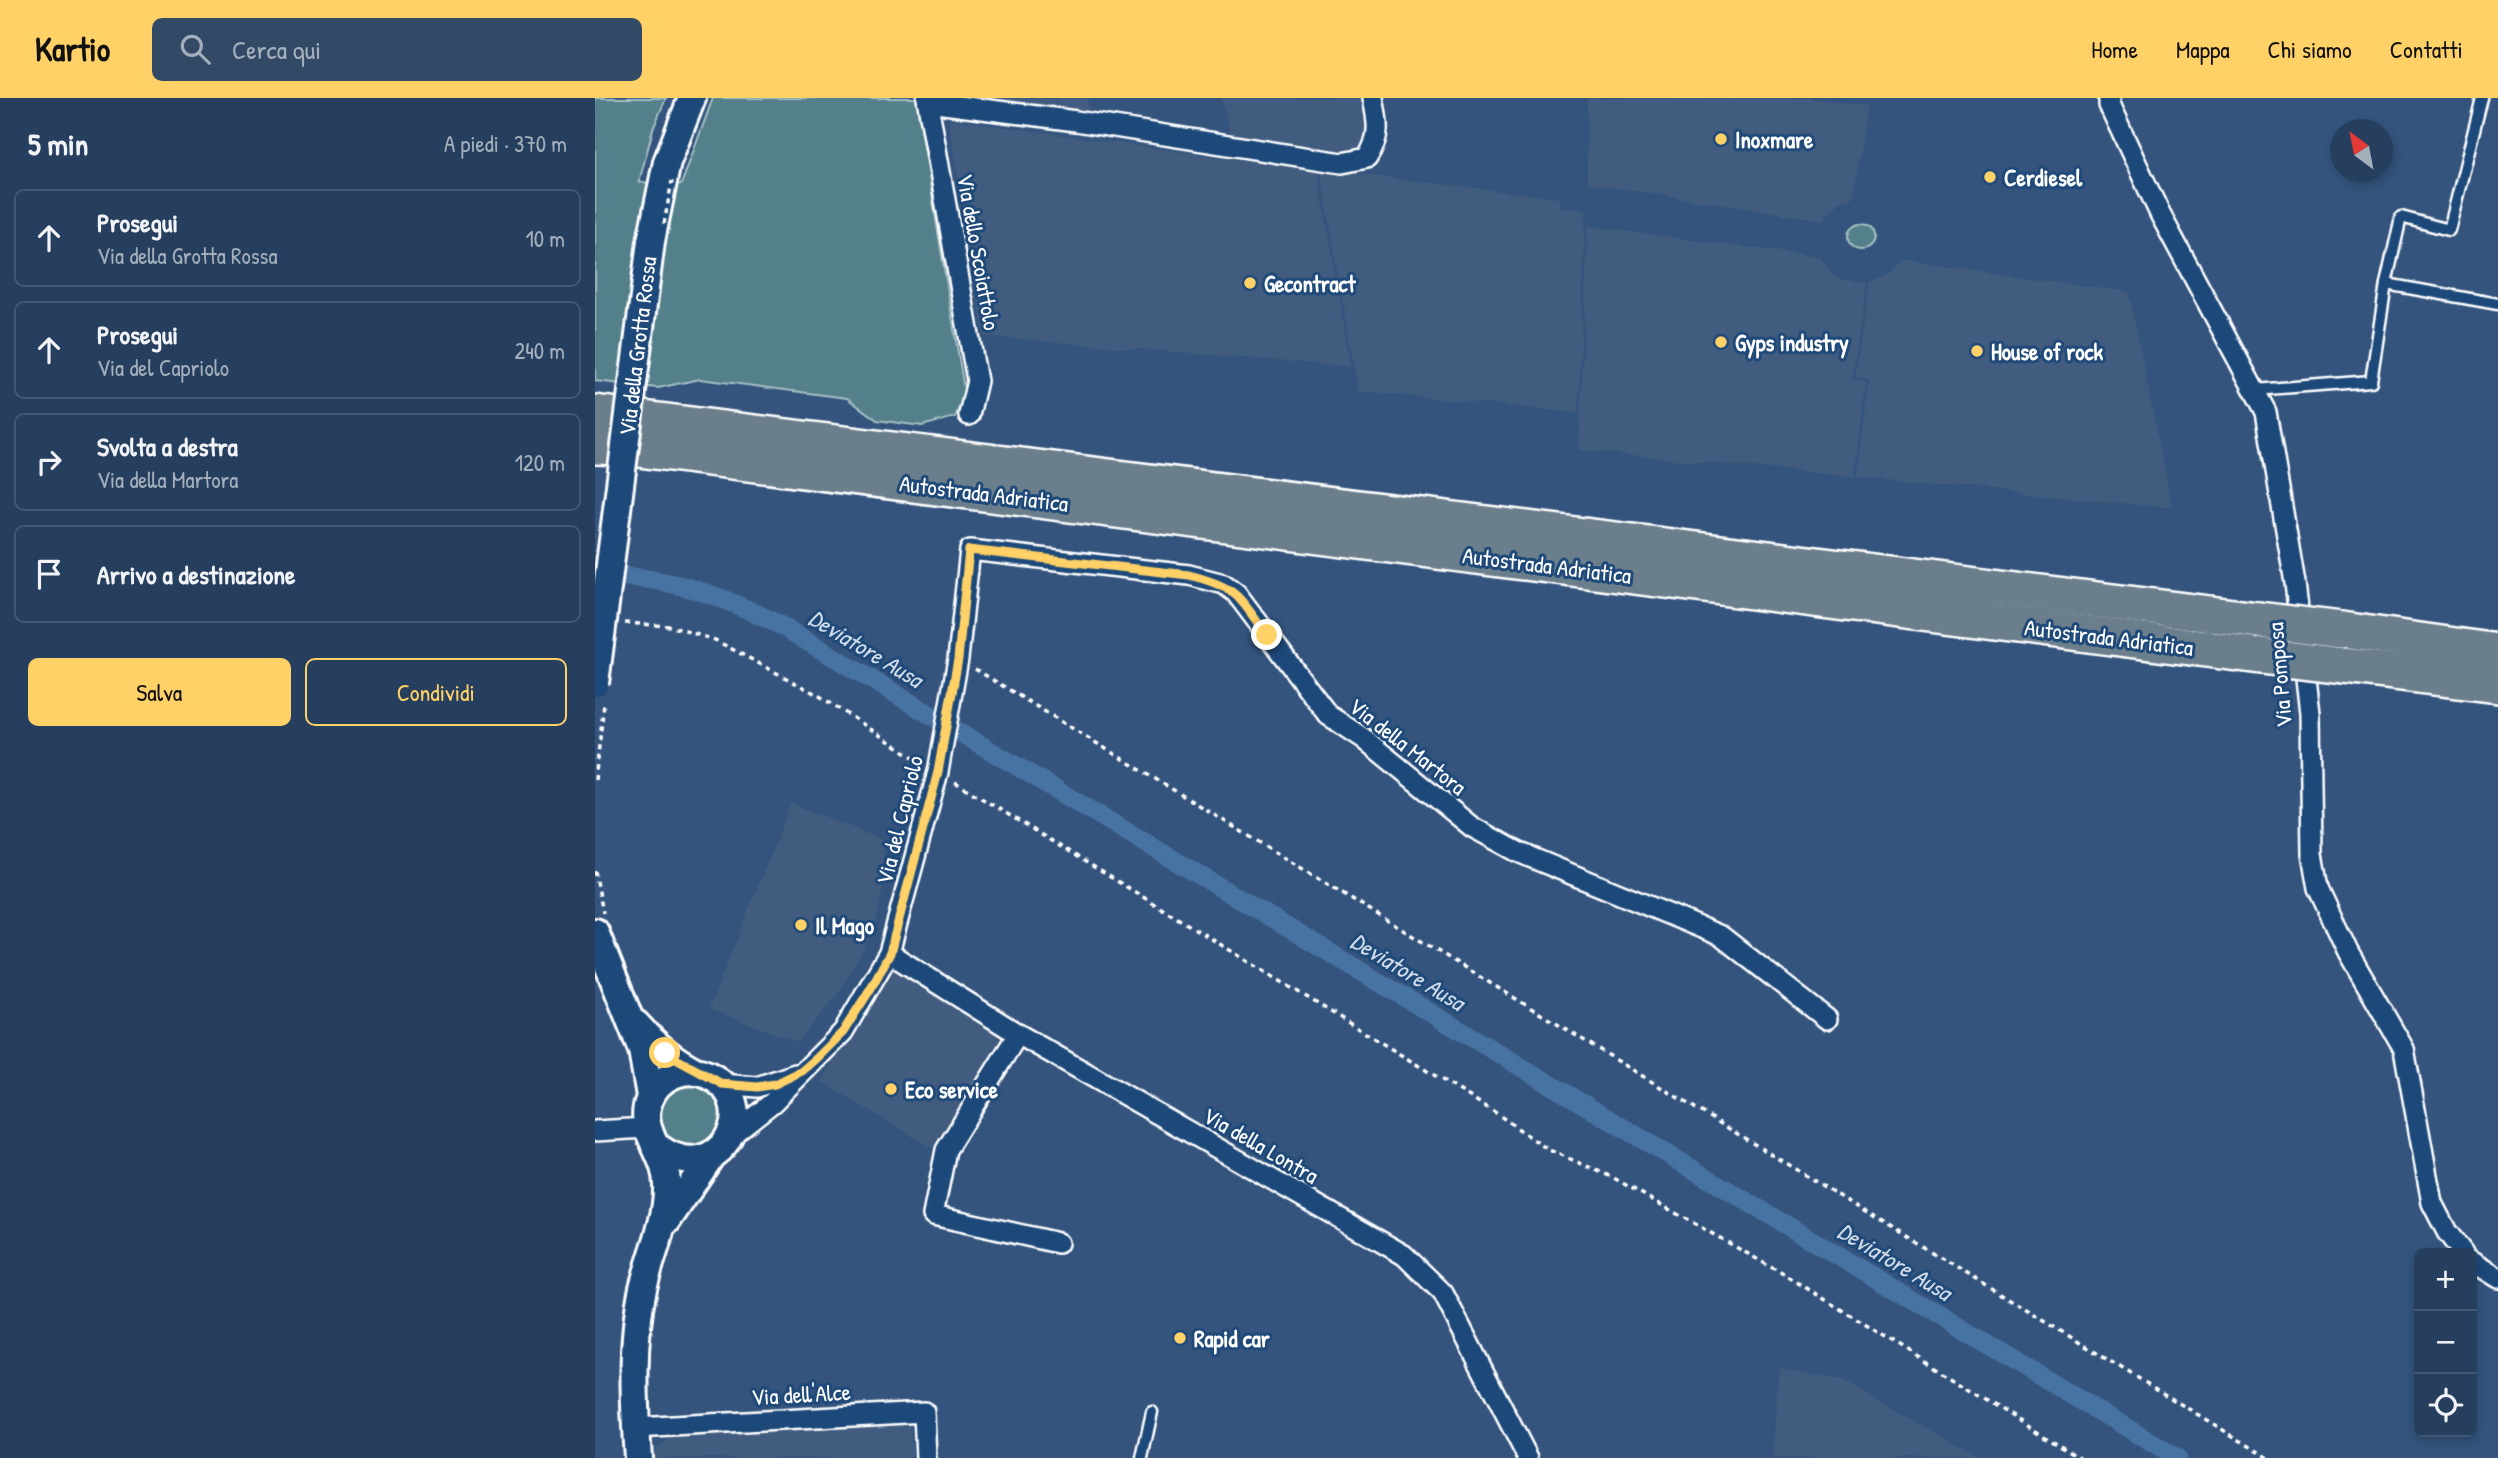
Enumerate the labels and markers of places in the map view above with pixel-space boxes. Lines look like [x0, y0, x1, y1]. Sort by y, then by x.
place label: Inoxmare [1735, 124, 1814, 155]
marker: Inoxmare [1713, 131, 1729, 147]
place label: Cerdiesel [2004, 162, 2083, 193]
marker: Cerdiesel [1982, 169, 1998, 185]
place label: Gecontract [1264, 268, 1356, 299]
marker: Gecontract [1242, 275, 1258, 291]
place label: Gyps industry [1735, 327, 1849, 359]
marker: Gyps industry [1713, 334, 1729, 350]
place label: House of rock [1991, 336, 2103, 367]
marker: House of rock [1969, 343, 1985, 359]
place label: Il Mago [815, 910, 875, 942]
marker: Il Mago [793, 917, 809, 933]
place label: Eco service [905, 1074, 999, 1105]
marker: Eco service [883, 1081, 899, 1097]
place label: Rapid car [1194, 1323, 1270, 1355]
marker: Rapid car [1172, 1330, 1188, 1346]

